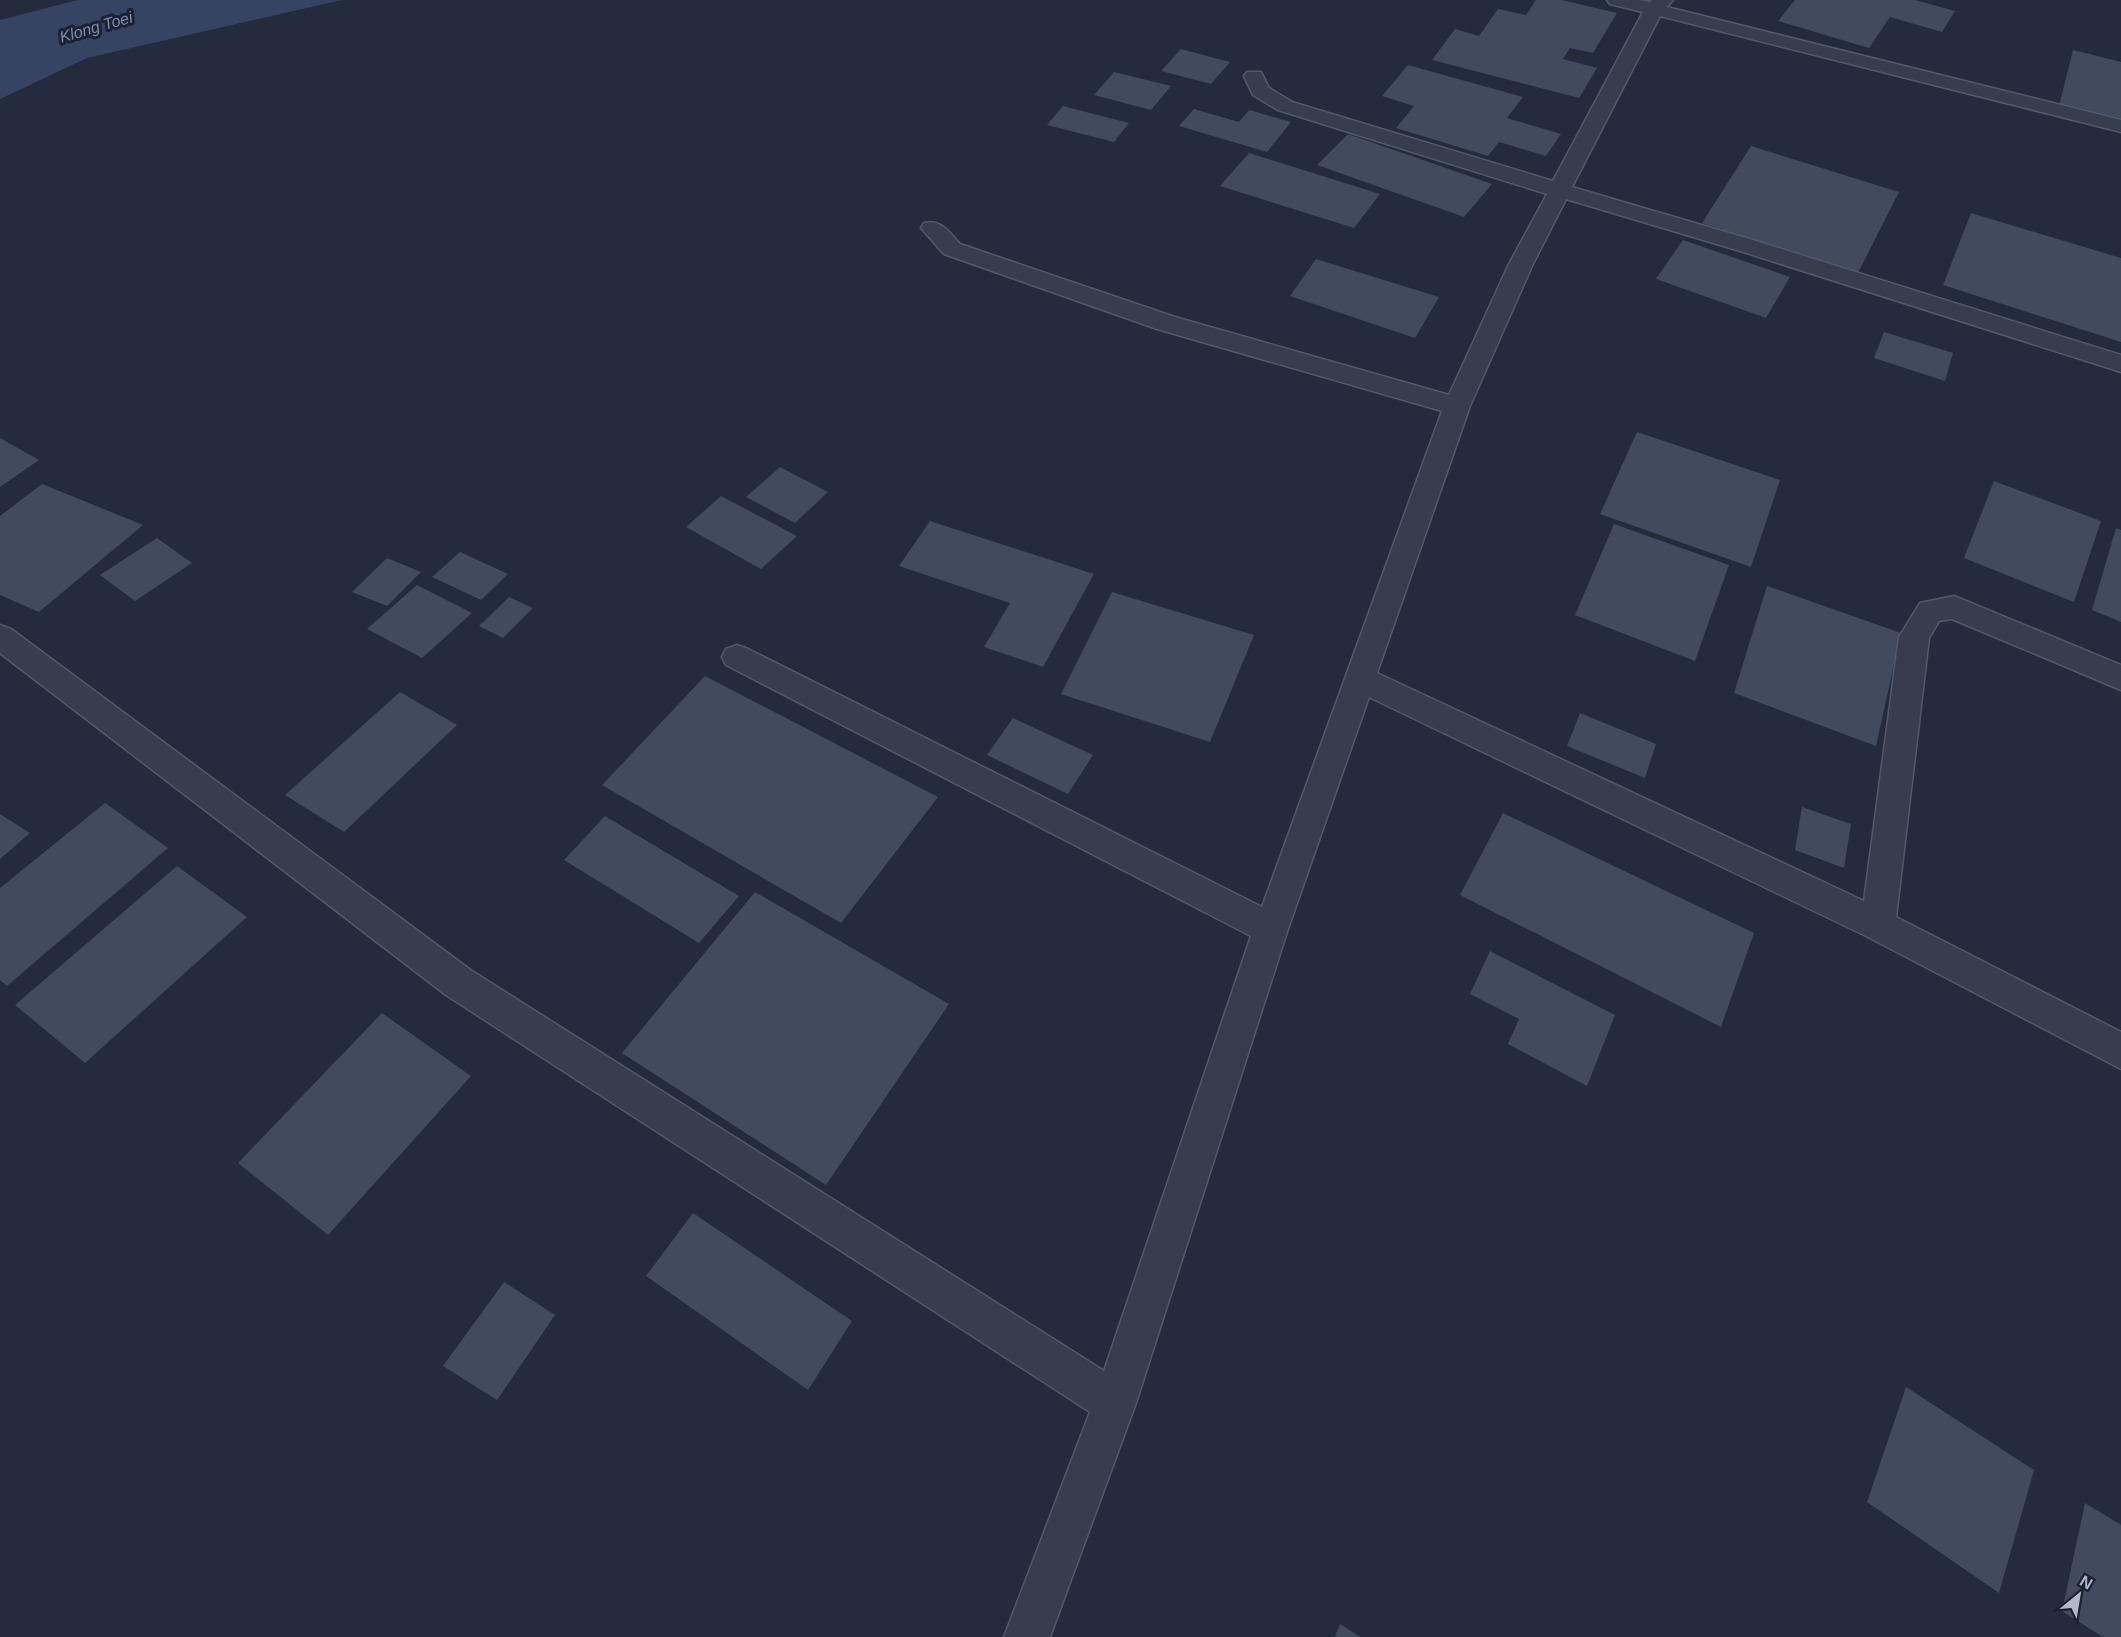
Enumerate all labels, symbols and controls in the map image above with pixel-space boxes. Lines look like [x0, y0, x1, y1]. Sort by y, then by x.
water label: Klong Toei [58, 8, 135, 46]
north arrow [2049, 1565, 2109, 1625]
text: N [2077, 1572, 2096, 1593]

